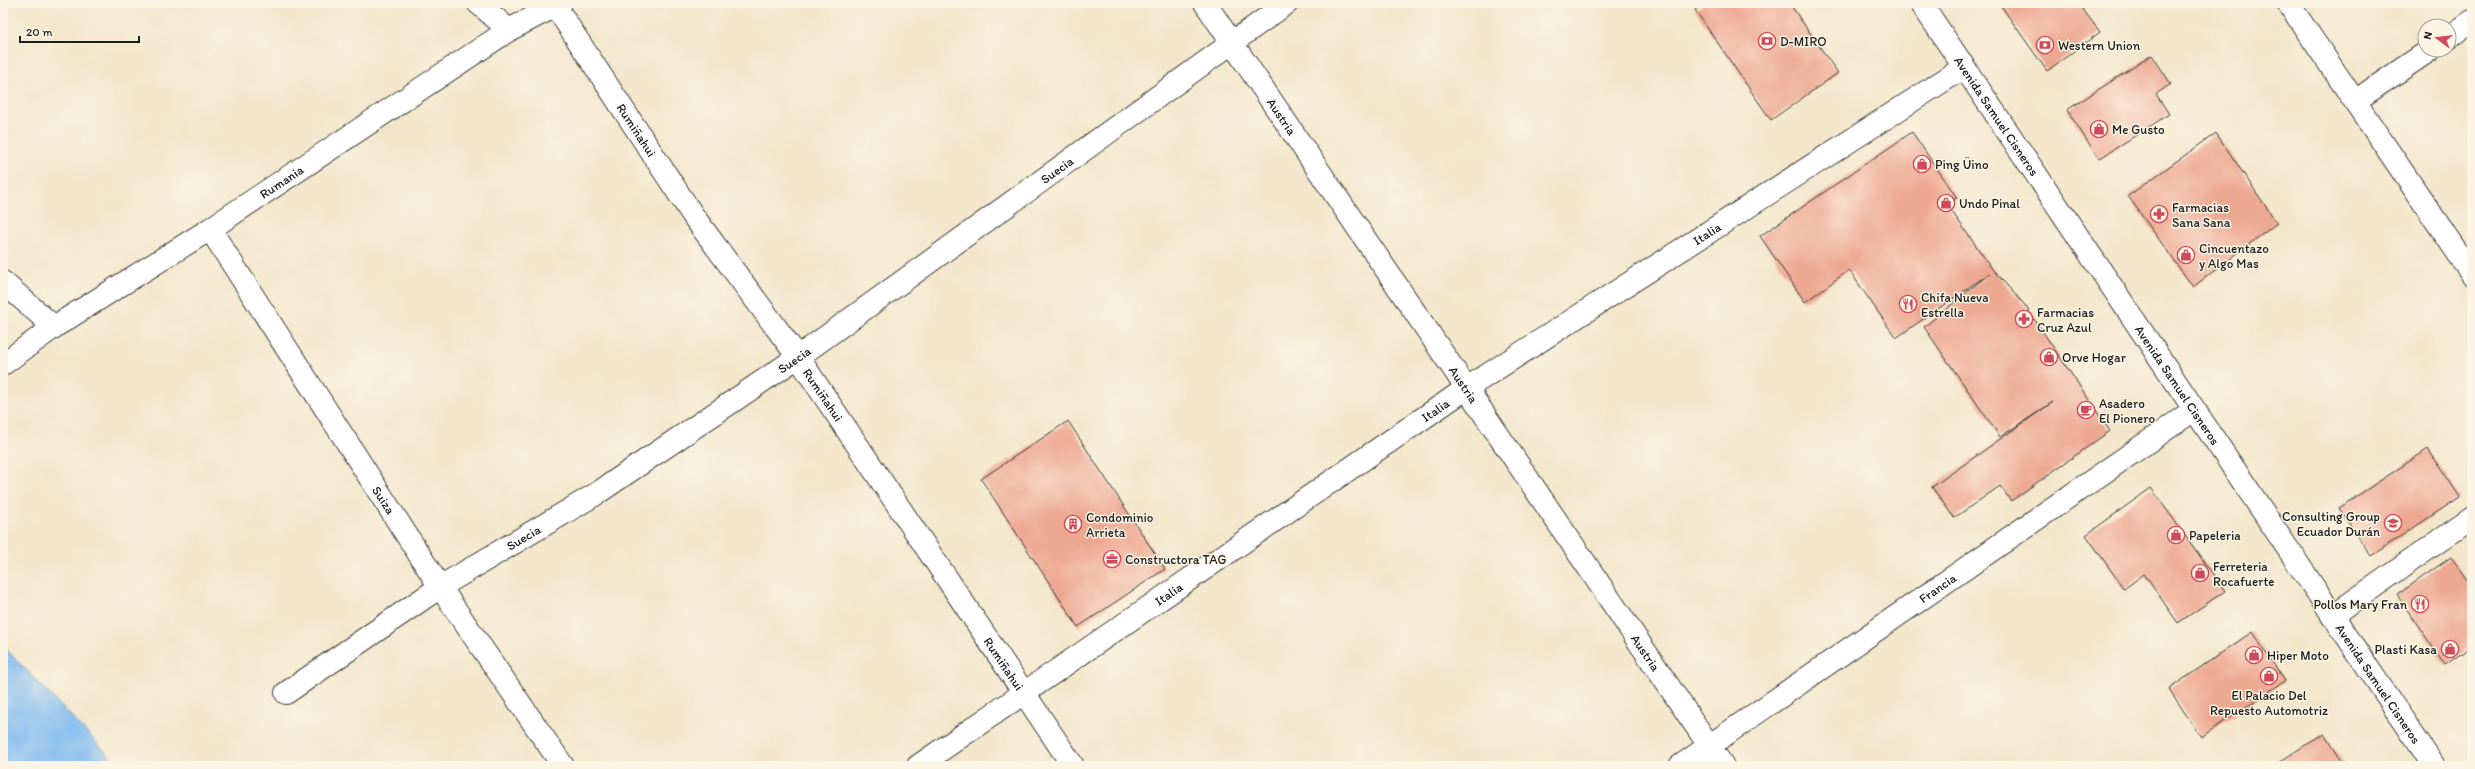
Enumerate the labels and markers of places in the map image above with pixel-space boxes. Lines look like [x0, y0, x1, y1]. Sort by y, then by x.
bank icon: D-MIRO [1757, 31, 1777, 51]
place label: D-MIRO [1780, 34, 1827, 49]
bank icon: Western Union [2035, 35, 2055, 55]
place label: Western Union [2058, 38, 2141, 53]
shop icon: Me Gusto [2089, 119, 2109, 139]
place label: Me Gusto [2112, 122, 2165, 137]
shop icon: Ping Üino [1912, 154, 1932, 174]
place label: Ping Üino [1935, 156, 1989, 172]
shop icon: Undo Pinal [1936, 193, 1956, 213]
place label: Undo Pinal [1959, 196, 2020, 211]
place label: Farmacias Sana Sana [2172, 200, 2231, 230]
pharmacy icon: Farmacias Sana Sana [2149, 204, 2169, 224]
place label: Cincuentazo y Algo Mas [2199, 241, 2269, 271]
shop icon: Cincuentazo y Algo Mas [2176, 245, 2196, 265]
place label: Chifa Nueva Estrella [1921, 290, 1989, 320]
restaurant icon: Chifa Nueva Estrella [1898, 294, 1918, 314]
place label: Farmacias Cruz Azul [2037, 305, 2094, 335]
pharmacy icon: Farmacias Cruz Azul [2014, 309, 2034, 329]
shop icon: Orve Hogar [2039, 347, 2059, 367]
place label: Orve Hogar [2062, 350, 2127, 365]
place label: Asadero El Pionero [2099, 396, 2155, 426]
cafe icon: Asadero El Pionero [2076, 400, 2096, 420]
place label: Consulting Group Ecuador Durán [2282, 509, 2380, 539]
place label: Condominio Arrieta [1086, 510, 1154, 540]
school or university icon: Consulting Group Ecuador Durán [2383, 513, 2403, 533]
building icon: Condominio Arrieta [1063, 514, 1083, 534]
shop icon: Papeleria [2166, 525, 2186, 545]
place label: Papeleria [2189, 528, 2241, 543]
office icon: Constructora TAG [1102, 549, 1122, 569]
place label: Constructora TAG [1125, 552, 1226, 567]
place label: Ferreteria Rocafuerte [2213, 559, 2274, 589]
shop icon: Ferreteria Rocafuerte [2190, 563, 2210, 583]
restaurant icon: Pollos Mary Fran [2410, 594, 2430, 614]
place label: Pollos Mary Fran [2313, 597, 2408, 612]
shop icon: Plasti Kasa [2440, 639, 2460, 659]
place label: Plasti Kasa [2375, 642, 2437, 657]
shop icon: Hiper Moto [2244, 645, 2264, 665]
place label: Hiper Moto [2267, 648, 2329, 663]
shop icon: El Palacio Del Repuesto Automotriz [2259, 666, 2279, 686]
place label: El Palacio Del Repuesto Automotriz [2210, 688, 2328, 718]

